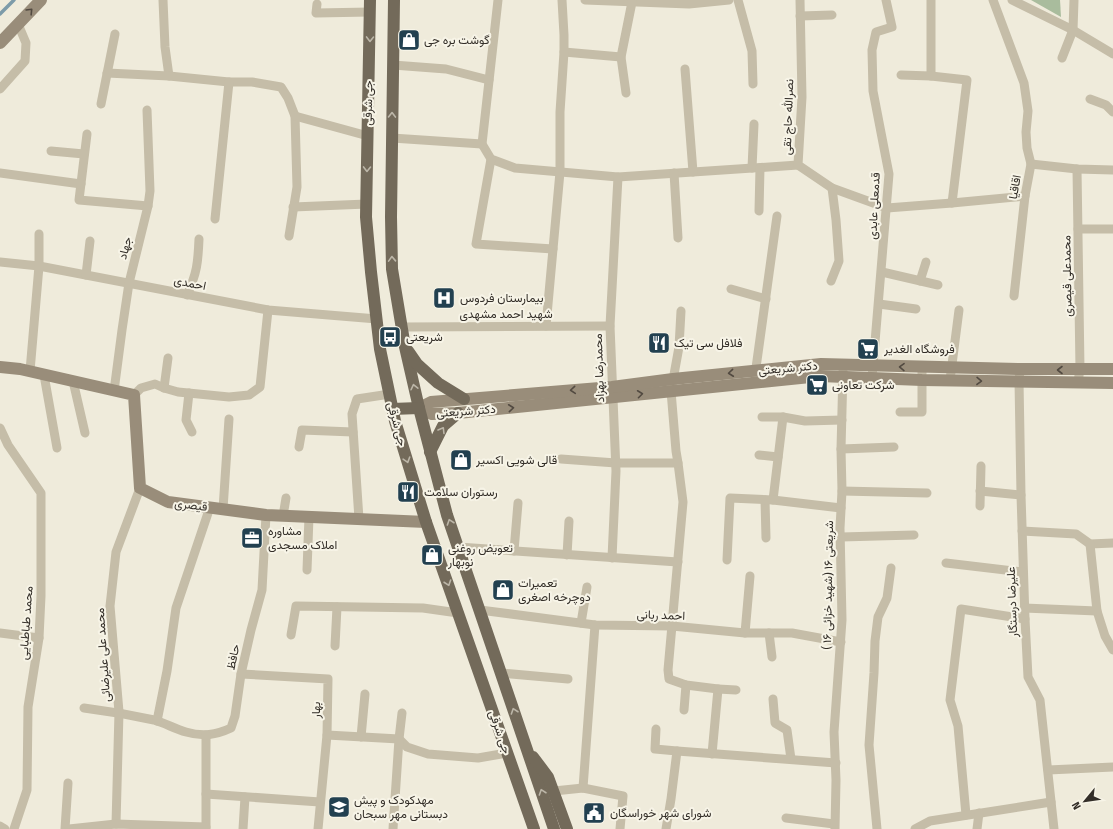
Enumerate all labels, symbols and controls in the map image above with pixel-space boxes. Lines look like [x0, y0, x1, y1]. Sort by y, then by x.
one-way arrow [25, 8, 33, 16]
shop icon: گوشت بره جی [396, 27, 422, 53]
place label: گوشت بره جی [424, 33, 490, 48]
one-way arrow [366, 36, 374, 42]
street label: نصرالله حاج تقی [780, 79, 798, 155]
street label: جی شرقی [361, 80, 376, 126]
one-way arrow [388, 112, 396, 118]
one-way arrow [363, 166, 371, 172]
street label: قدمعلی عابدی [865, 172, 884, 240]
street label: اقاقیا [1006, 174, 1024, 200]
street label: جهاد [115, 235, 136, 261]
street label: محمدعلی قیصری [1059, 235, 1076, 317]
one-way arrow [388, 256, 396, 262]
street label: احمدی [172, 273, 207, 294]
hospital icon: بیمارستان فردوس [431, 285, 457, 311]
place label: بیمارستان فردوس [460, 291, 544, 306]
street label: شهید احمد مشهدی [459, 307, 553, 322]
bus stop icon: شریعتی [377, 324, 403, 350]
place label: شریعتی [406, 330, 443, 345]
restaurant icon: فلافل سی تیک [646, 330, 672, 356]
street label: محمدرضا بهزاد [591, 333, 608, 403]
place label: فلافل سی تیک [674, 336, 742, 351]
supermarket icon: فروشگاه الغدیر [855, 336, 881, 362]
place label: فروشگاه الغدیر [883, 342, 955, 357]
street label: دکتر شریعتی [758, 358, 819, 379]
one-way arrow [899, 363, 905, 371]
one-way arrow [1057, 366, 1063, 374]
one-way arrow [727, 369, 734, 378]
supermarket icon: شرکت تعاونی [804, 372, 830, 398]
one-way arrow [976, 377, 982, 385]
place label: شرکت تعاونی [832, 378, 895, 393]
one-way arrow [410, 384, 419, 391]
one-way arrow [570, 385, 576, 394]
one-way arrow [637, 390, 644, 399]
street label: جی شرقی [383, 400, 410, 448]
street label: دکتر شریعتی [436, 402, 496, 421]
one-way arrow [508, 403, 514, 412]
one-way arrow [437, 427, 444, 434]
shop icon: قالی شویی اکسیر [448, 447, 474, 473]
place label: قالی شویی اکسیر [475, 453, 557, 468]
one-way arrow [402, 456, 411, 463]
restaurant icon: رستوران سلامت [395, 479, 421, 505]
place label: رستوران سلامت [424, 485, 498, 500]
street label: قیصری [174, 496, 208, 515]
one-way arrow [446, 518, 454, 525]
street label: شریعتی ۱۶ (شهید خزائی ۱۶ ) [820, 520, 837, 650]
place label: مشاوره املاک مسجدی [268, 524, 337, 553]
office icon: مشاوره املاک مسجدی [239, 525, 265, 551]
place label: تعویض روغنی نوبهار [447, 541, 513, 570]
shop icon: تعویض روغنی نوبهار [419, 542, 445, 568]
street label: علیرضا درستگار [1004, 566, 1021, 639]
place label: تعمیرات دوچرخه اصغری [518, 576, 591, 605]
shop icon: تعمیرات دوچرخه اصغری [490, 577, 516, 603]
one-way arrow [443, 579, 451, 586]
street label: محمد طباطبایی [16, 586, 37, 660]
street label: محمد علی علیرضائی [93, 607, 114, 703]
street label: احمد ربانی [636, 607, 686, 624]
street label: حافظ [223, 643, 243, 671]
street label: بهار [309, 701, 324, 720]
street label: جی شرقی [485, 708, 514, 756]
one-way arrow [510, 708, 519, 715]
north arrow [1065, 781, 1105, 821]
one-way arrow [538, 789, 546, 796]
place label: مهدکودک و پیش دبستانی مهر سبحان [354, 793, 448, 822]
school or university icon: مهدکودک و پیش دبستانی مهر سبحان [326, 794, 352, 820]
public building icon: شورای شهر خوراسگان [581, 800, 607, 826]
text: N [1069, 800, 1084, 812]
place label: شورای شهر خوراسگان [610, 806, 711, 821]

